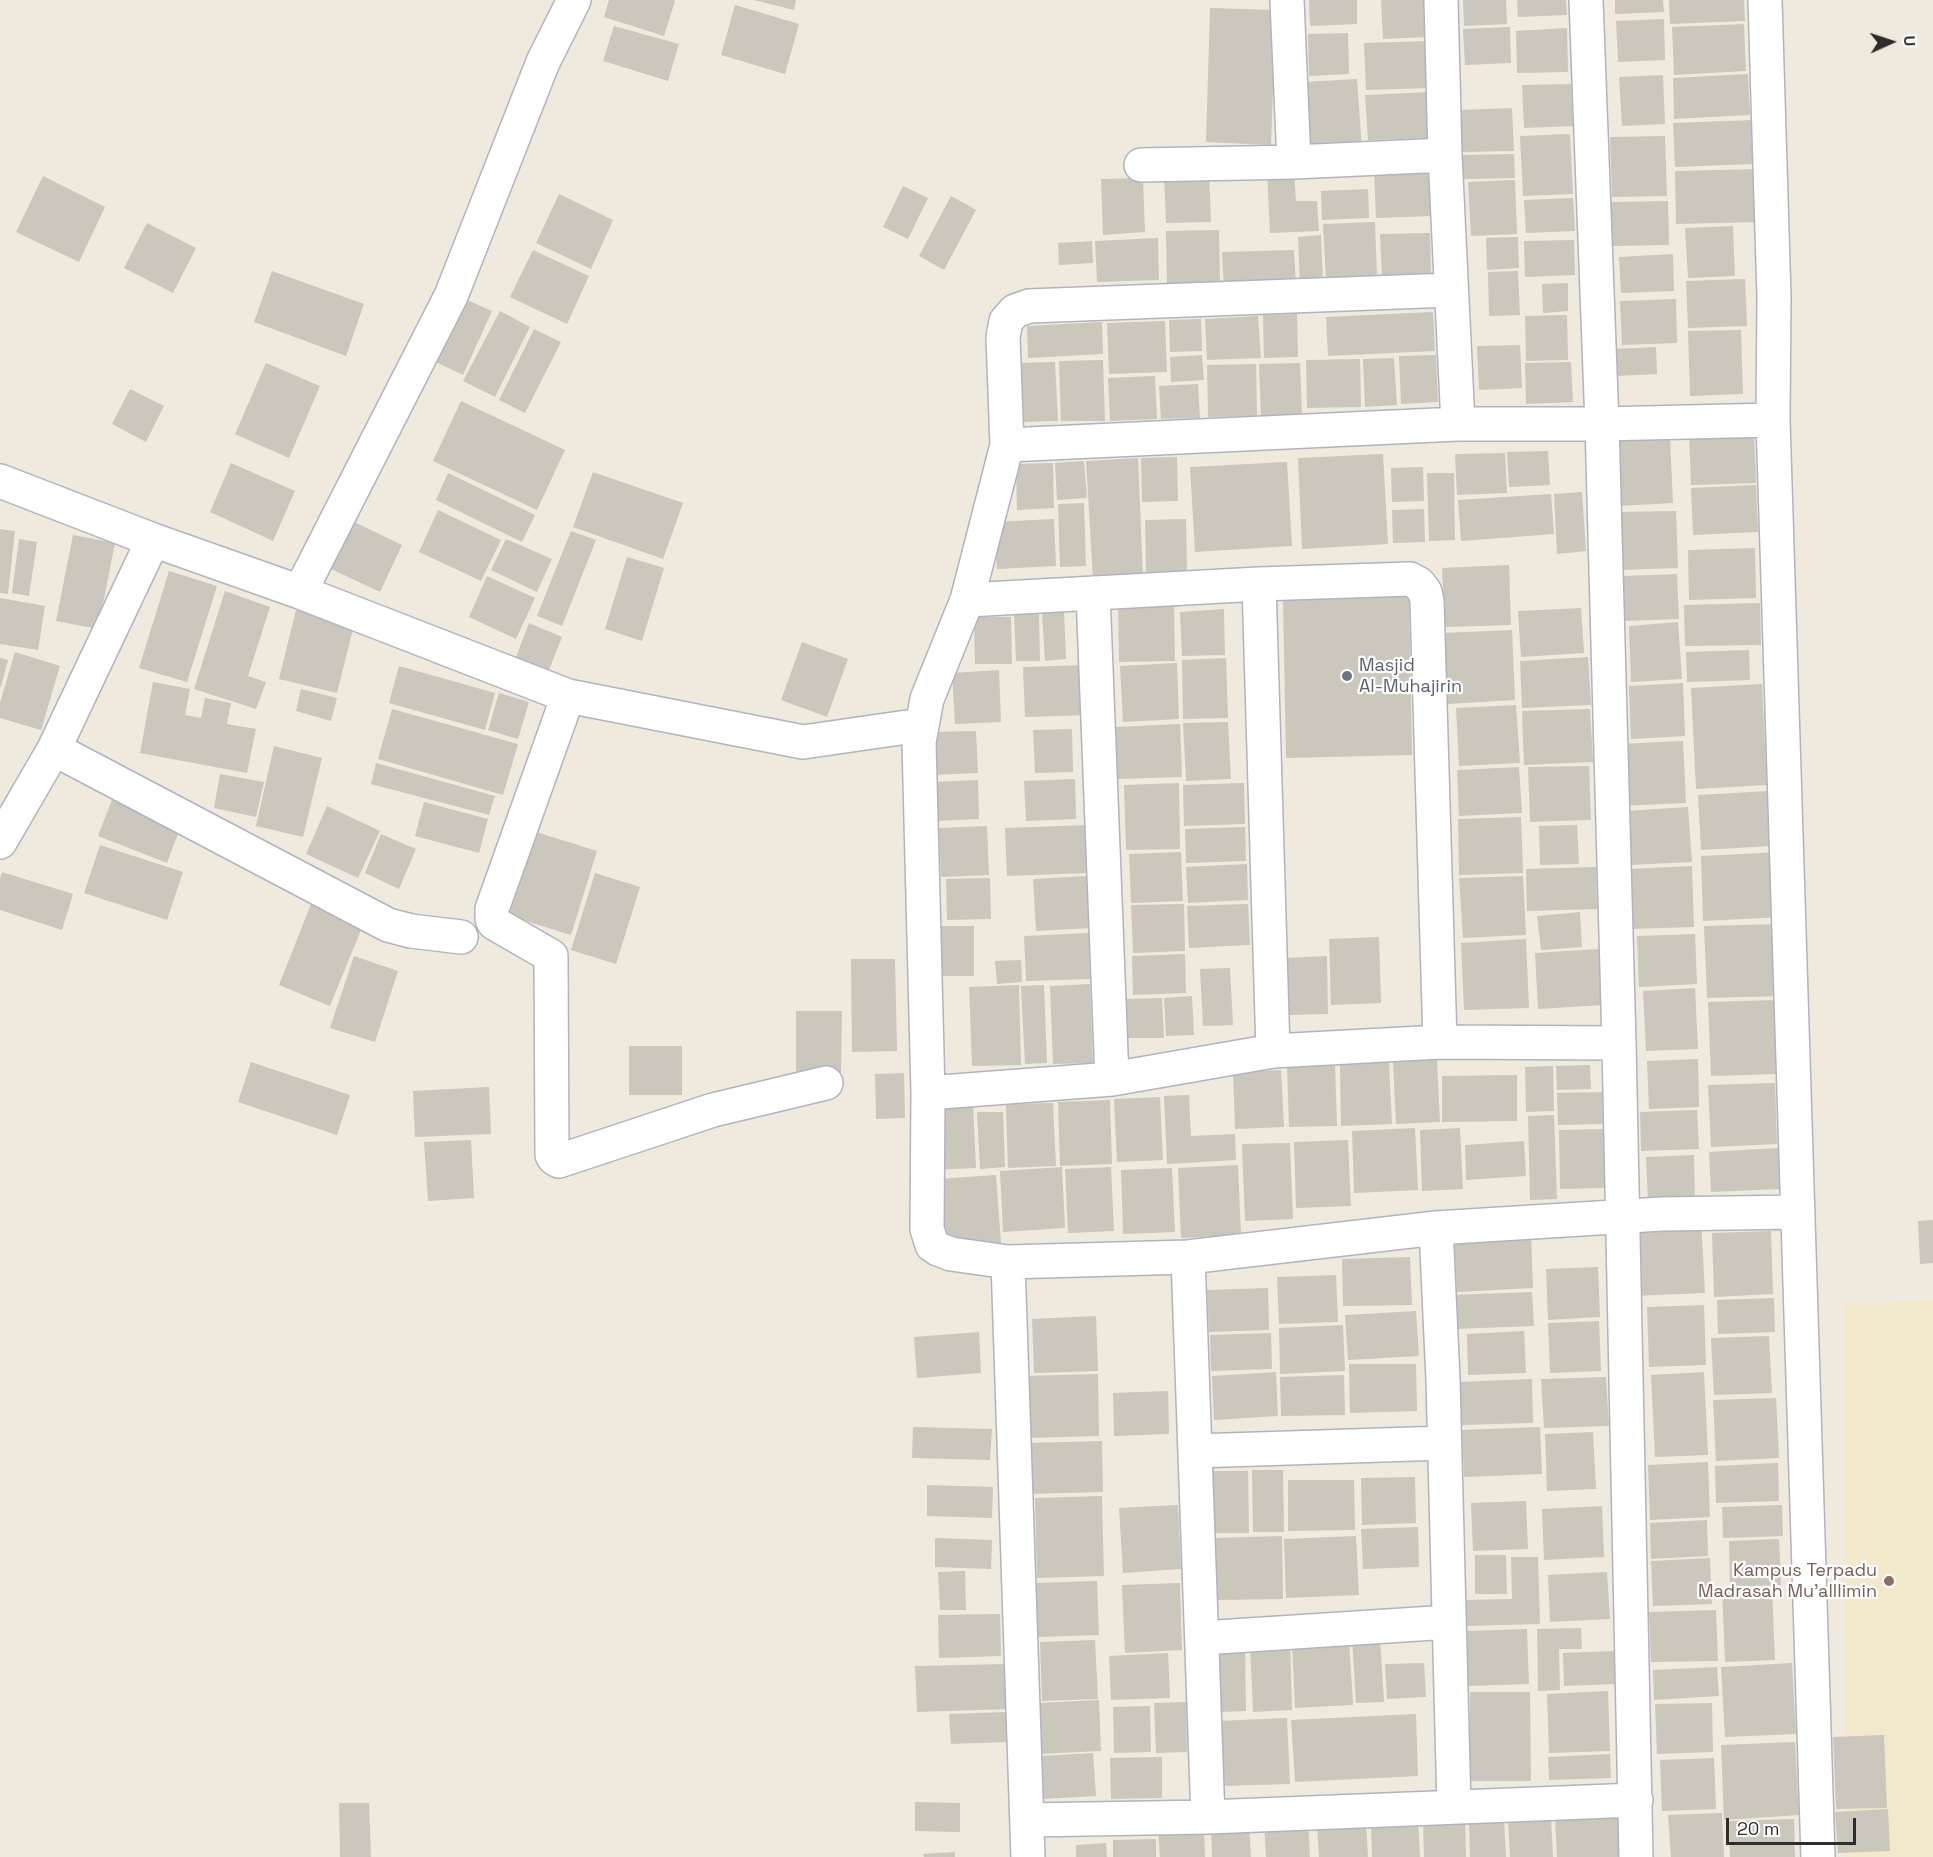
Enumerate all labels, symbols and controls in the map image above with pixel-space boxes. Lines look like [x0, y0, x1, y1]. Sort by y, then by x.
north arrow [1861, 12, 1921, 72]
text: U [1899, 35, 1920, 47]
place label: Masjid Al-Muhajirin [1359, 655, 1462, 698]
marker: Masjid Al-Muhajirin [1340, 669, 1354, 683]
place label: Kampus Terpadu Madrasah Mu'alllimin [1698, 1560, 1877, 1602]
marker: Kampus Terpadu Madrasah Mu'alllimin [1882, 1574, 1896, 1588]
scale bar [1729, 1806, 1860, 1844]
text: 20 m [1737, 1817, 1780, 1840]

